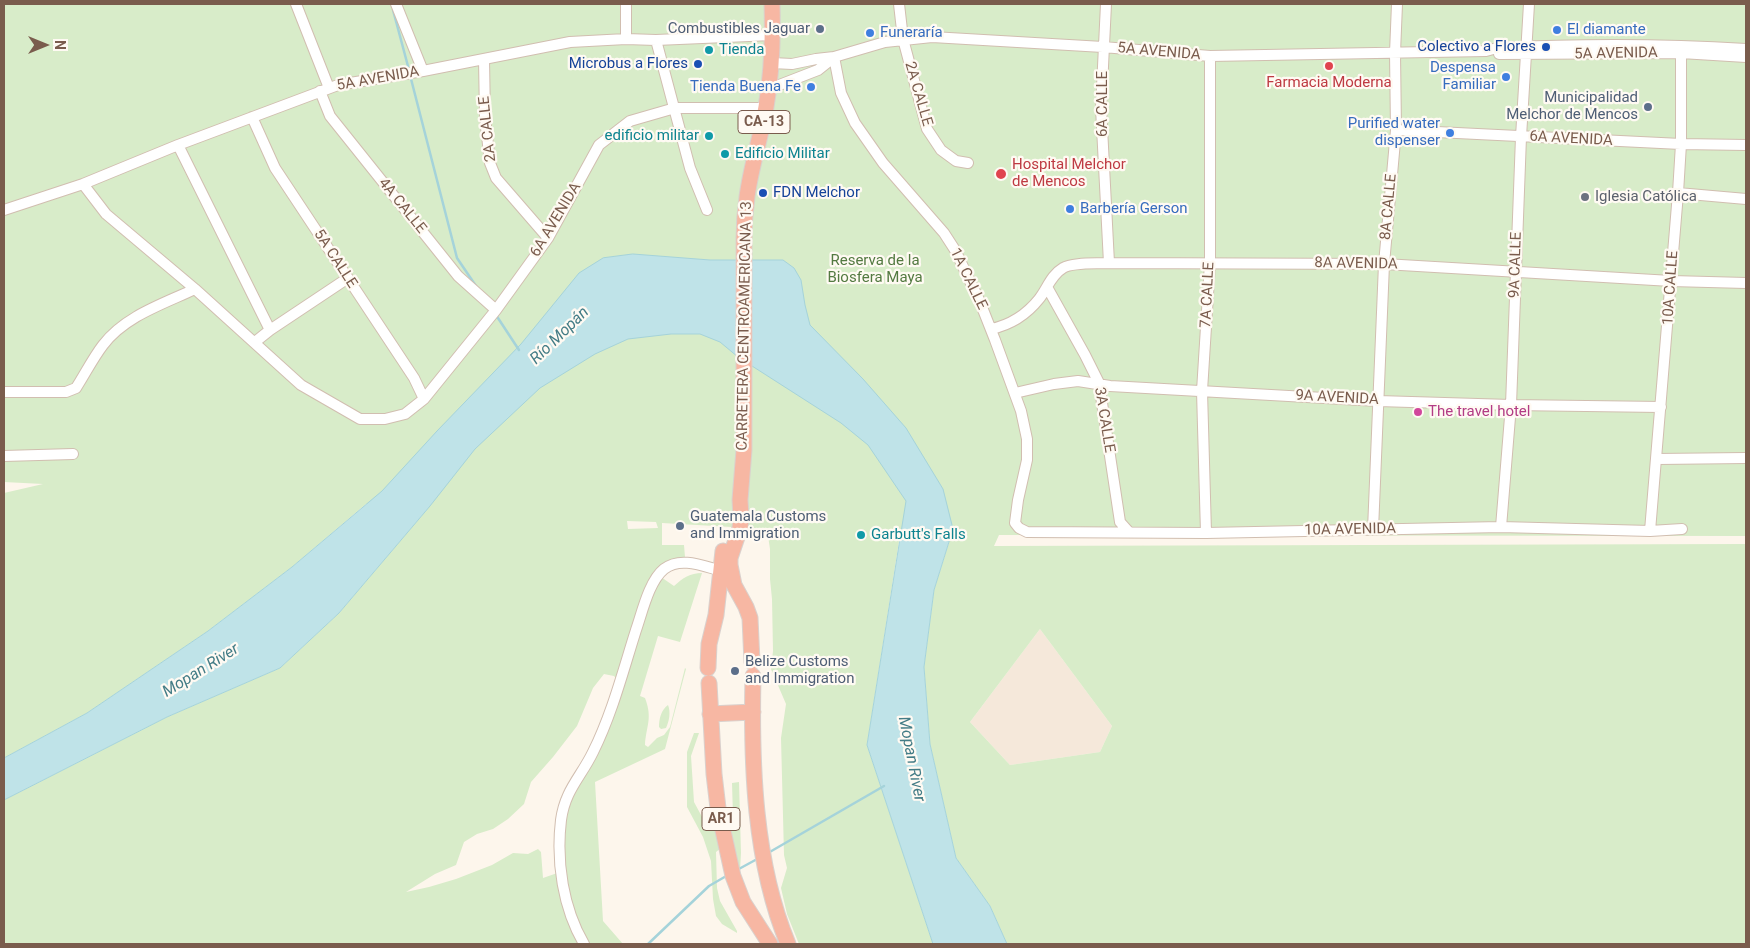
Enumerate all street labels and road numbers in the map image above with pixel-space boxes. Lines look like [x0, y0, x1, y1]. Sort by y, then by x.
street label: 5A AVENIDA [1117, 39, 1201, 65]
street label: 5A AVENIDA [1574, 44, 1658, 64]
street label: 2A CALLE [900, 60, 936, 128]
street label: 5A AVENIDA [335, 63, 421, 95]
street label: 6A CALLE [1094, 71, 1112, 137]
street label: 2A CALLE [476, 95, 500, 163]
road number: CA-13 [738, 110, 790, 134]
street label: 6A AVENIDA [1529, 128, 1613, 150]
street label: 8A CALLE [1377, 173, 1401, 241]
street label: 4A CALLE [374, 175, 430, 237]
street label: 6A AVENIDA [527, 180, 585, 260]
street label: CARRETERA CENTROAMERICANA 13 [734, 201, 756, 451]
street label: 5A CALLE [309, 226, 361, 292]
street label: 9A CALLE [1506, 232, 1526, 298]
street label: 1A CALLE [945, 245, 991, 313]
street label: 10A CALLE [1659, 250, 1683, 326]
street label: 8A AVENIDA [1314, 254, 1398, 274]
street label: 7A CALLE [1197, 261, 1219, 329]
street label: 3A CALLE [1090, 386, 1118, 454]
street label: 9A AVENIDA [1295, 387, 1379, 409]
street label: 10A AVENIDA [1304, 520, 1396, 540]
road number: AR1 [702, 808, 740, 831]

